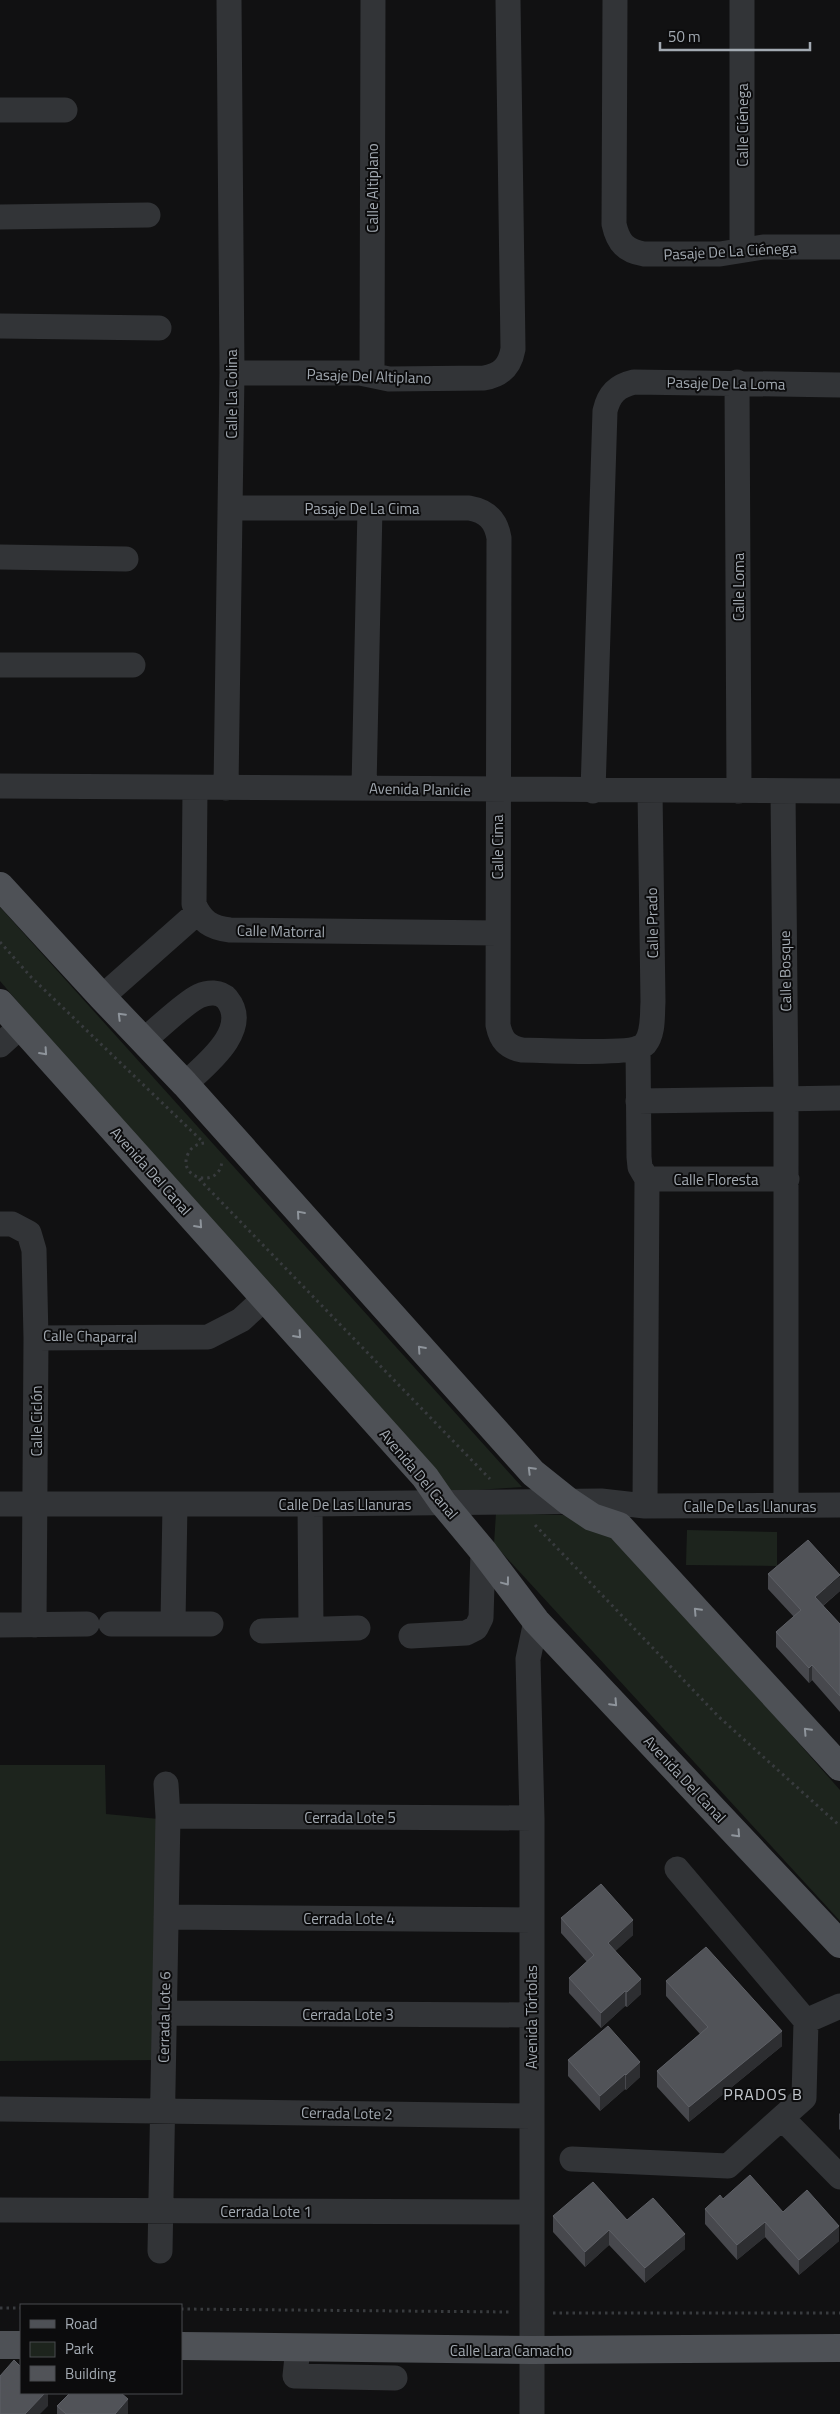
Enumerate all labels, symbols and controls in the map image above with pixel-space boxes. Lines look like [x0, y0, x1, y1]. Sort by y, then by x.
scale bar [660, 20, 810, 52]
text: 50 m [668, 25, 701, 48]
street label: Calle Ciénega [731, 83, 754, 167]
street label: Calle Altiplano [361, 143, 384, 233]
street label: Pasaje De La Ciénega [663, 236, 798, 266]
street label: Calle La Colina [220, 349, 243, 439]
street label: Pasaje Del Altiplano [306, 362, 432, 390]
street label: Pasaje De La Loma [666, 370, 786, 396]
street label: Pasaje De La Cima [304, 497, 420, 520]
street label: Calle Loma [727, 552, 750, 621]
street label: Avenida Planicie [369, 777, 471, 801]
street label: Calle Cima [486, 814, 509, 879]
street label: Calle Prado [640, 887, 664, 959]
street label: Calle Matorral [237, 919, 325, 943]
street label: Calle Bosque [773, 930, 797, 1012]
one-way arrow [117, 1013, 126, 1022]
one-way arrow [38, 1047, 47, 1056]
street label: Avenida Del Canal [105, 1122, 197, 1220]
street label: Calle Floresta [673, 1168, 759, 1191]
one-way arrow [297, 1211, 306, 1220]
one-way arrow [194, 1219, 203, 1228]
street label: Calle Chaparral [43, 1324, 137, 1348]
one-way arrow [292, 1329, 301, 1338]
one-way arrow [418, 1346, 427, 1355]
street label: Calle Ciclón [25, 1386, 48, 1456]
street label: Avenida Del Canal [374, 1424, 464, 1524]
one-way arrow [527, 1466, 536, 1475]
street label: Calle De Las Llanuras [279, 1493, 411, 1516]
street label: Calle De Las Llanuras [684, 1495, 816, 1518]
one-way arrow [501, 1576, 509, 1585]
one-way arrow [694, 1608, 703, 1617]
one-way arrow [608, 1698, 617, 1707]
one-way arrow [804, 1728, 813, 1737]
street label: Avenida Del Canal [638, 1730, 732, 1828]
street label: Cerrada Lote 5 [304, 1806, 396, 1829]
one-way arrow [731, 1829, 740, 1838]
street label: Cerrada Lote 4 [303, 1907, 395, 1930]
street label: Avenida Tórtolas [520, 1965, 543, 2069]
street label: Cerrada Lote 6 [152, 1971, 176, 2063]
street label: Cerrada Lote 3 [302, 2003, 394, 2026]
district label: PRADOS B [723, 2082, 803, 2106]
street label: Cerrada Lote 2 [301, 2101, 393, 2125]
street label: Cerrada Lote 1 [220, 2200, 312, 2223]
legend [20, 2304, 182, 2394]
text: Road [65, 2312, 97, 2335]
text: Park [65, 2337, 94, 2360]
street label: Calle Lara Camacho [450, 2339, 572, 2362]
text: Building [65, 2362, 116, 2385]

